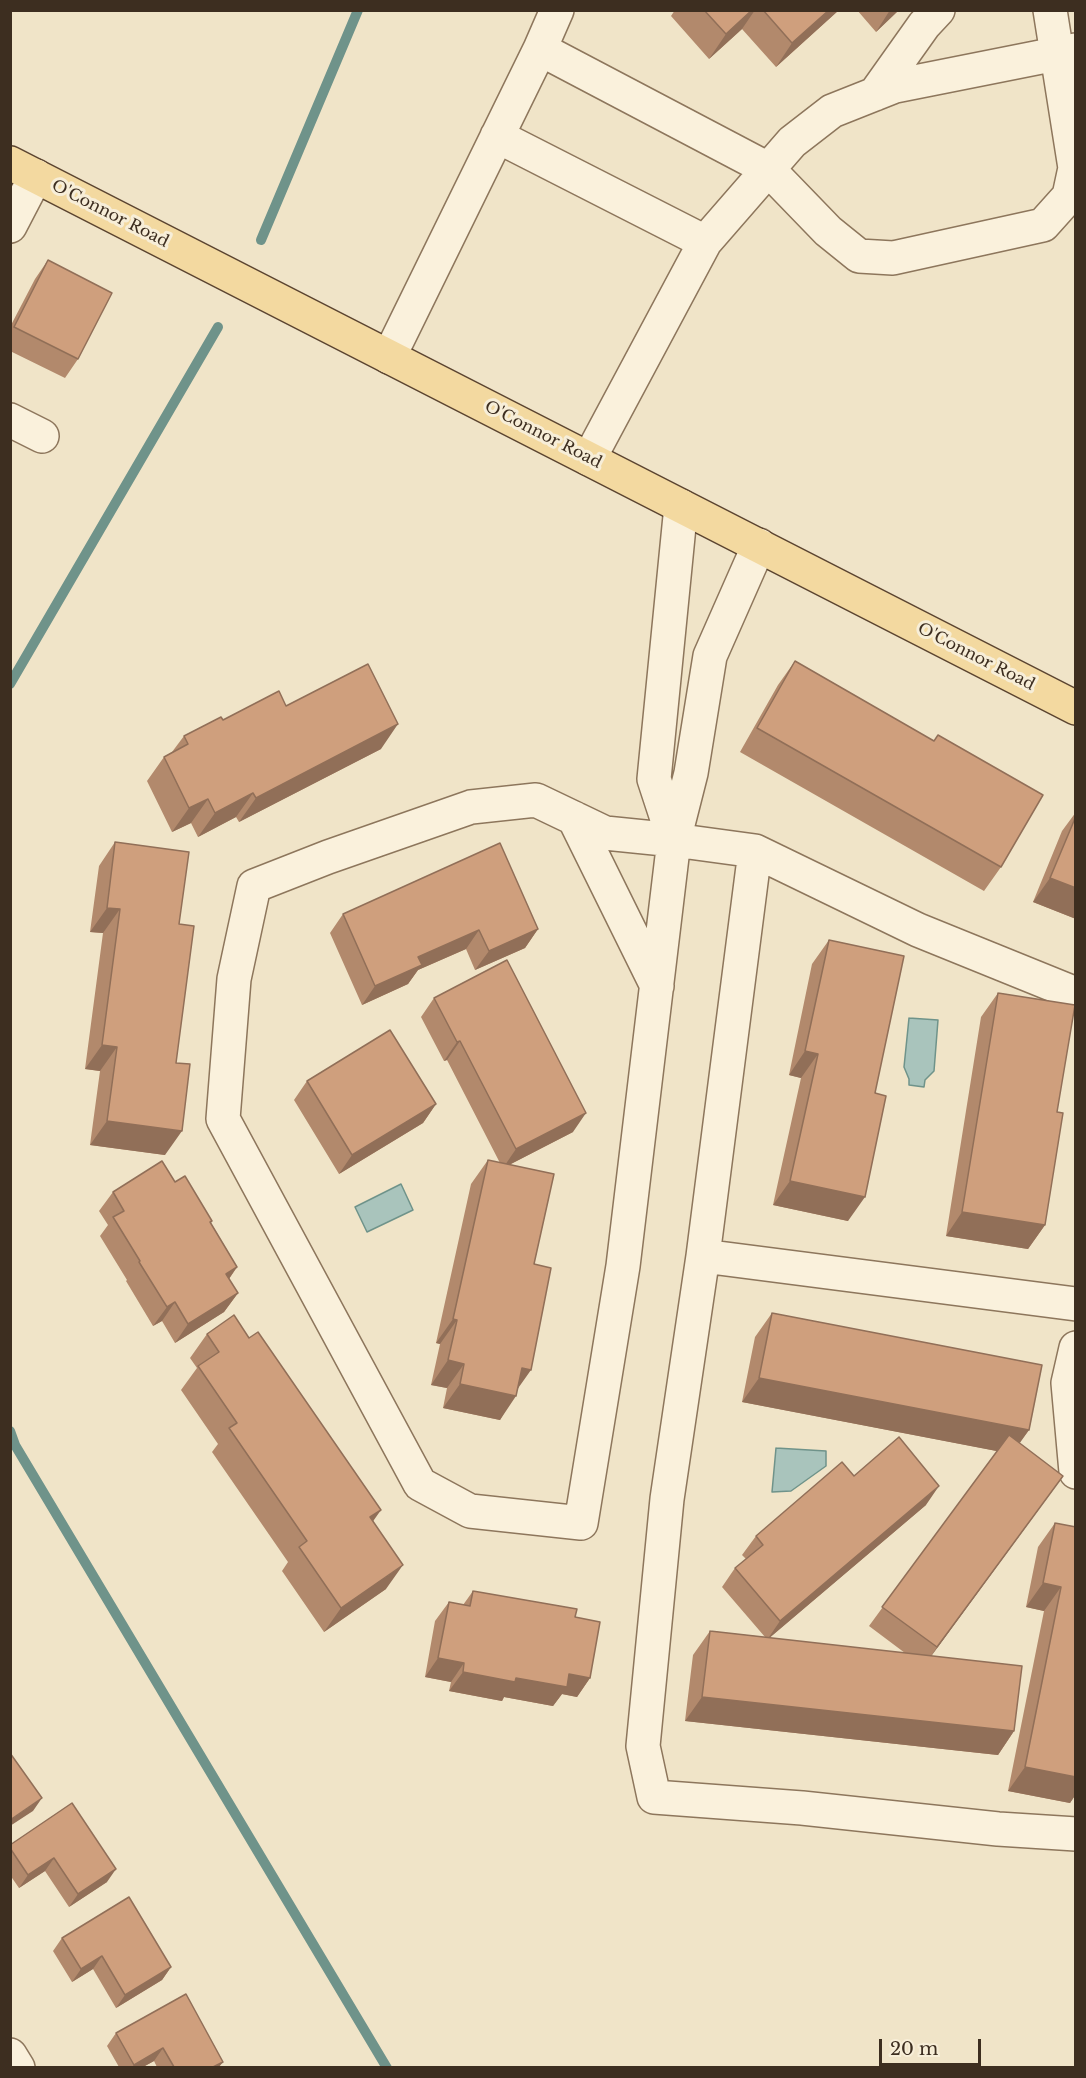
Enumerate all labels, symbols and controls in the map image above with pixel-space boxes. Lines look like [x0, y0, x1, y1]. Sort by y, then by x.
street label: O'Connor Road [48, 176, 172, 252]
street label: O'Connor Road [481, 397, 605, 473]
street label: O'Connor Road [914, 619, 1038, 695]
scale bar [882, 2027, 984, 2065]
text: 20 m [890, 2038, 938, 2060]

